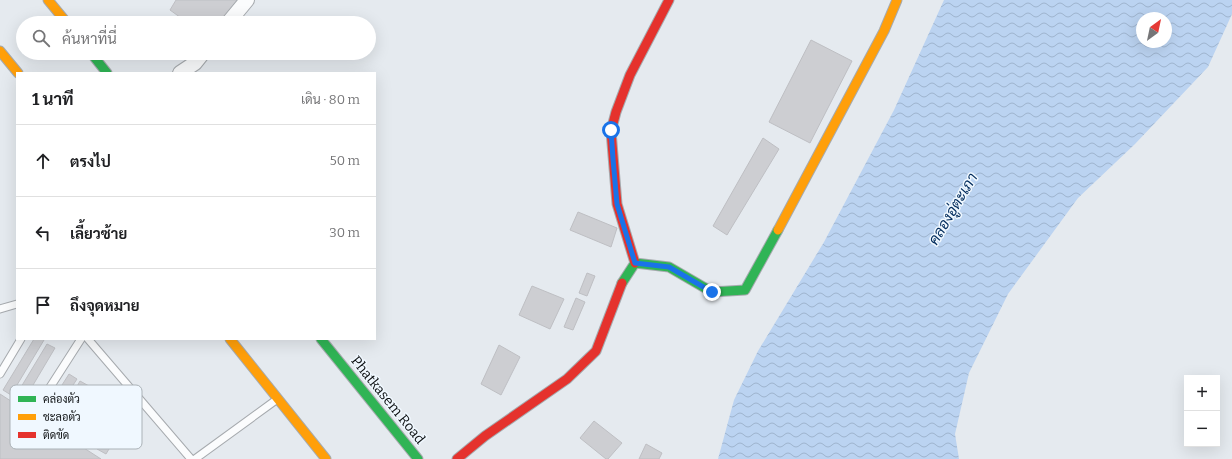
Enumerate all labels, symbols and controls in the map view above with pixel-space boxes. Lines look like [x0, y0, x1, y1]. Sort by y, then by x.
north arrow [1136, 12, 1172, 48]
search box [16, 16, 376, 60]
icon: search [30, 27, 52, 49]
text: ค้นหาที่นี่ [62, 30, 117, 48]
text: 1 นาที [32, 89, 74, 110]
text: เดิน · 80 m [301, 92, 360, 107]
route start [602, 121, 620, 139]
icon: ahead [32, 150, 54, 172]
text: ตรงไป [70, 153, 111, 171]
text: 50 m [330, 153, 360, 168]
water label: คลองอู่ตะเภา [924, 169, 982, 249]
icon: left [32, 222, 54, 244]
text: เลี้ยวซ้าย [70, 225, 127, 243]
text: 30 m [329, 225, 360, 240]
route end [703, 283, 721, 301]
icon: arrive [32, 294, 54, 316]
text: ถึงจุดหมาย [70, 297, 140, 315]
street label: Phatkasem Road [347, 353, 429, 447]
map controls [1184, 375, 1220, 447]
button: + [1184, 375, 1220, 411]
legend [10, 385, 142, 449]
text: คล่องตัว [43, 392, 80, 406]
text: ชะลอตัว [43, 410, 81, 424]
button: − [1184, 411, 1220, 447]
text: ติดขัด [43, 428, 69, 442]

